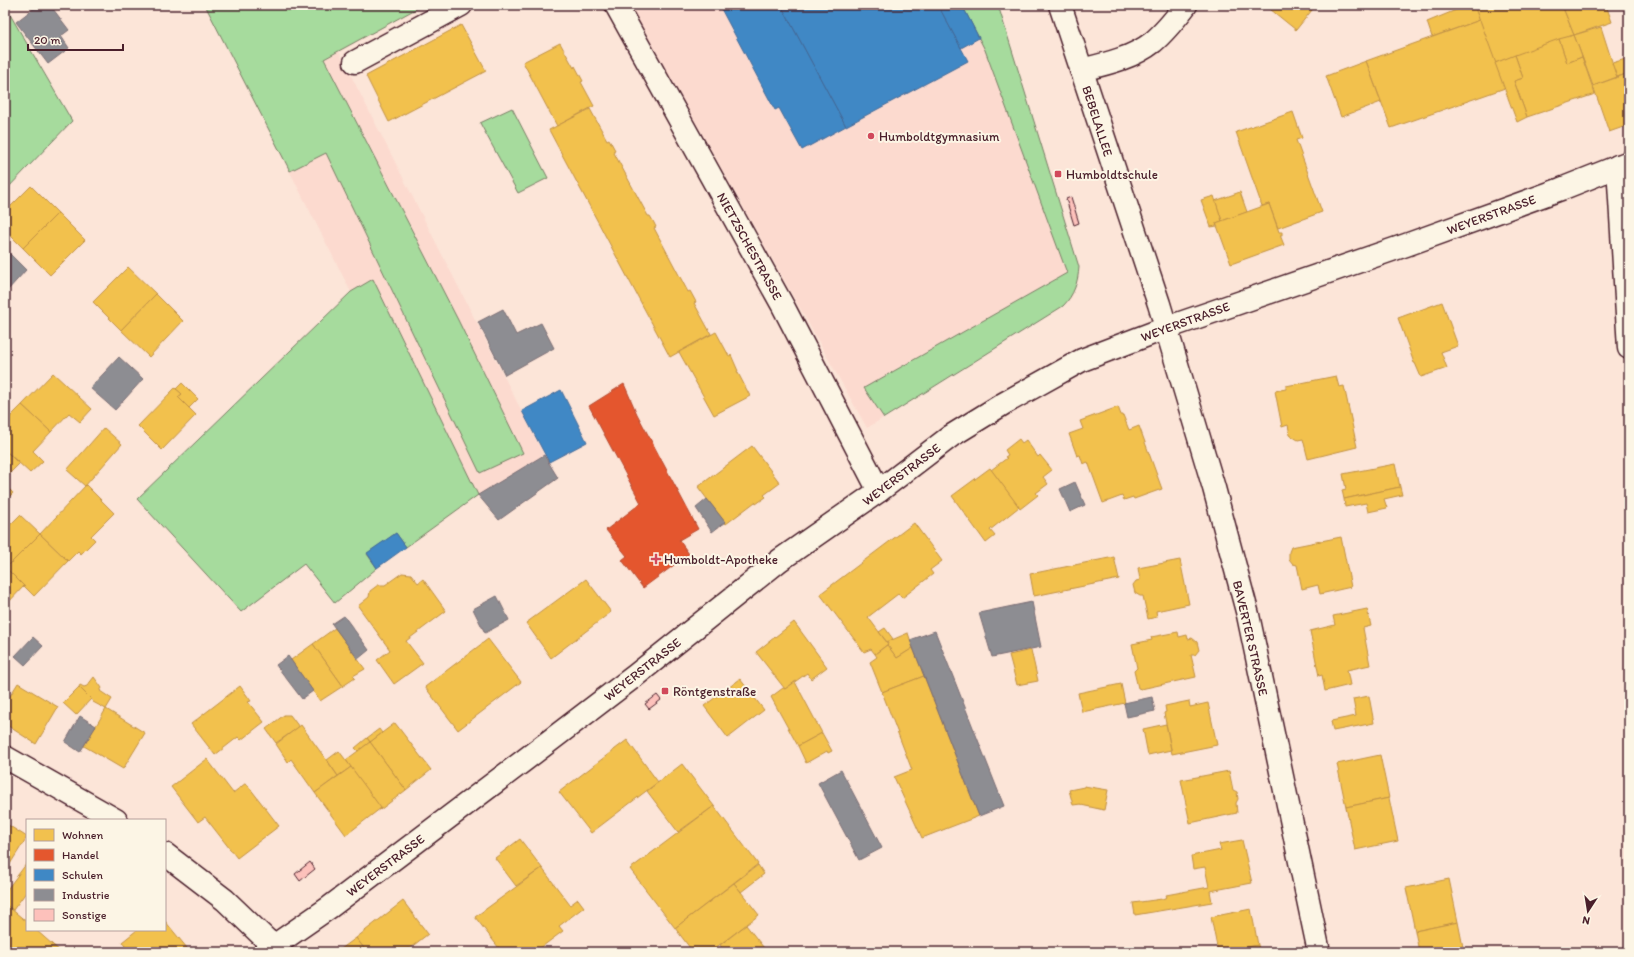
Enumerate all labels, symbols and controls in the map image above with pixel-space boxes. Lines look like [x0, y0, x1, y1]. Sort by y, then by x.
scale bar [28, 26, 123, 52]
text: 20 m [34, 33, 61, 47]
street label: BEBELALLEE [1079, 84, 1116, 158]
place label: Humboldtgymnasium [879, 129, 1000, 144]
marker: Humboldtgymnasium [866, 131, 876, 141]
place label: Humboldtschule [1066, 167, 1158, 182]
marker: Humboldtschule [1053, 169, 1063, 179]
street label: NIETZSCHESTRASSE [714, 190, 785, 302]
street label: WEYERSTRASSE [1445, 191, 1538, 238]
street label: WEYERSTRASSE [1139, 298, 1232, 345]
street label: WEYERSTRASSE [859, 440, 943, 509]
place label: Humboldt-Apotheke [664, 552, 778, 567]
marker: Humboldt-Apotheke [651, 554, 661, 564]
street label: BAVERTER STRASSE [1230, 579, 1271, 697]
street label: WEYERSTRASSE [601, 635, 684, 704]
place label: Röntgenstraße [673, 684, 756, 699]
marker: Röntgenstraße [660, 686, 670, 696]
legend [26, 819, 166, 931]
text: Wohnen [62, 828, 104, 842]
street label: WEYERSTRASSE [343, 831, 427, 900]
text: Handel [62, 848, 99, 862]
text: Schulen [62, 868, 103, 882]
text: Industrie [62, 888, 110, 902]
north arrow [1568, 891, 1608, 931]
text: Sonstige [62, 908, 107, 922]
text: N [1581, 913, 1591, 927]

